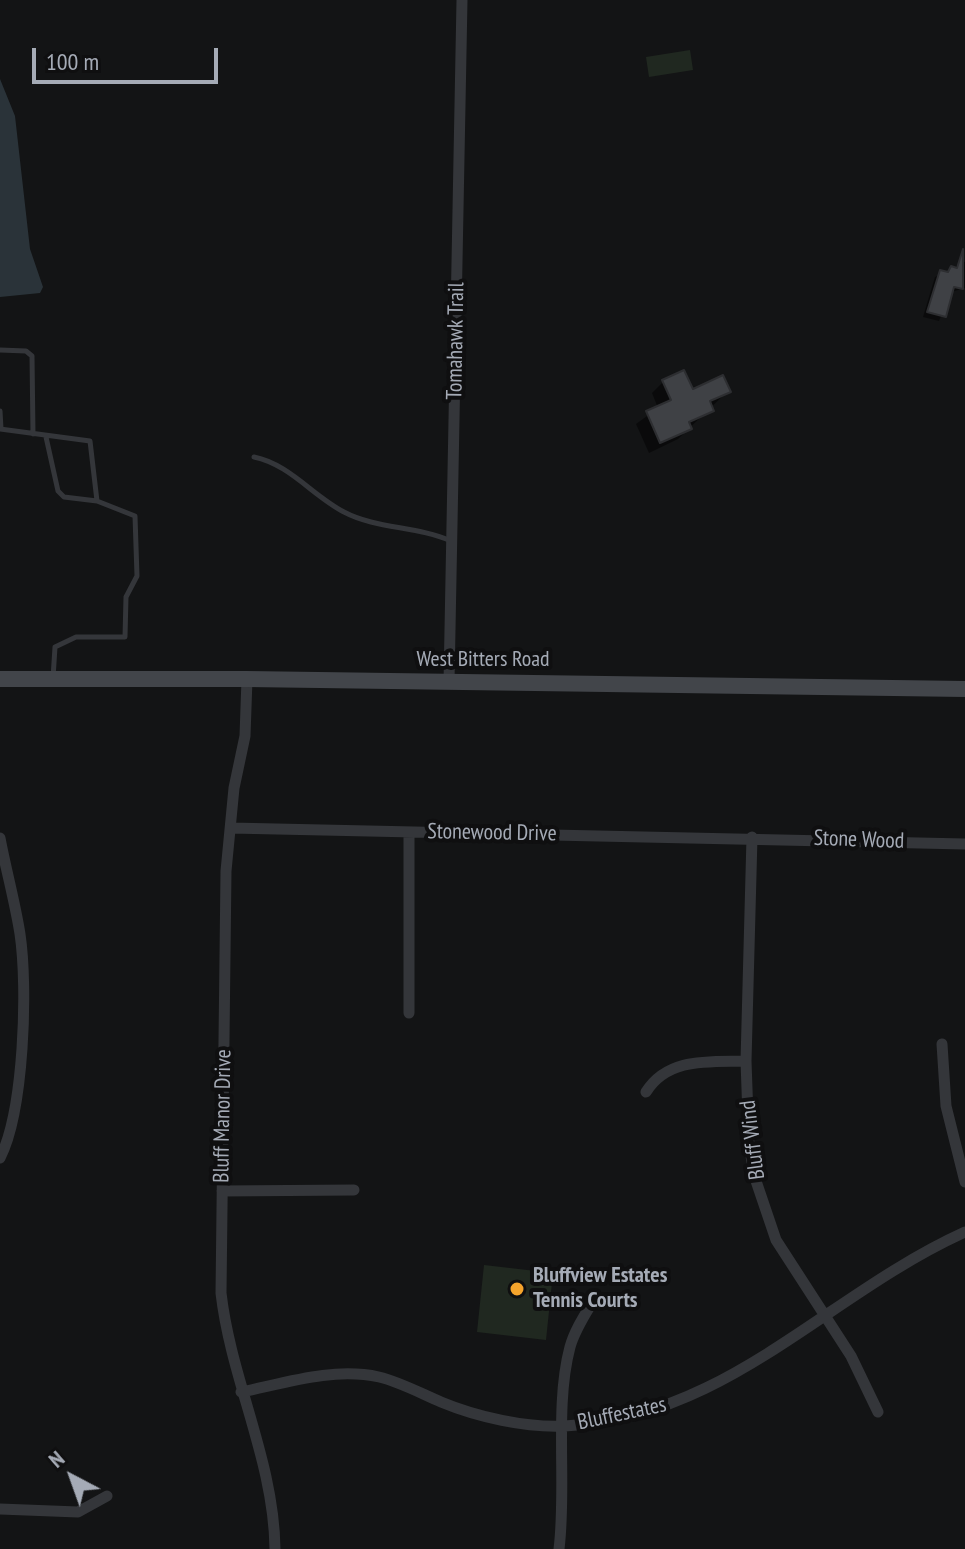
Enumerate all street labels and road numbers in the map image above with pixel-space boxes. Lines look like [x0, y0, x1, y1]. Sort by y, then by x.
street label: Tomahawk Trail [442, 282, 470, 400]
street label: West Bitters Road [416, 647, 550, 673]
street label: Stonewood Drive [427, 819, 557, 847]
street label: Stone Wood [813, 825, 905, 855]
street label: Bluff Manor Drive [209, 1049, 237, 1183]
street label: Bluff Wind [735, 1099, 771, 1181]
street label: Bluffestates [575, 1392, 669, 1436]

